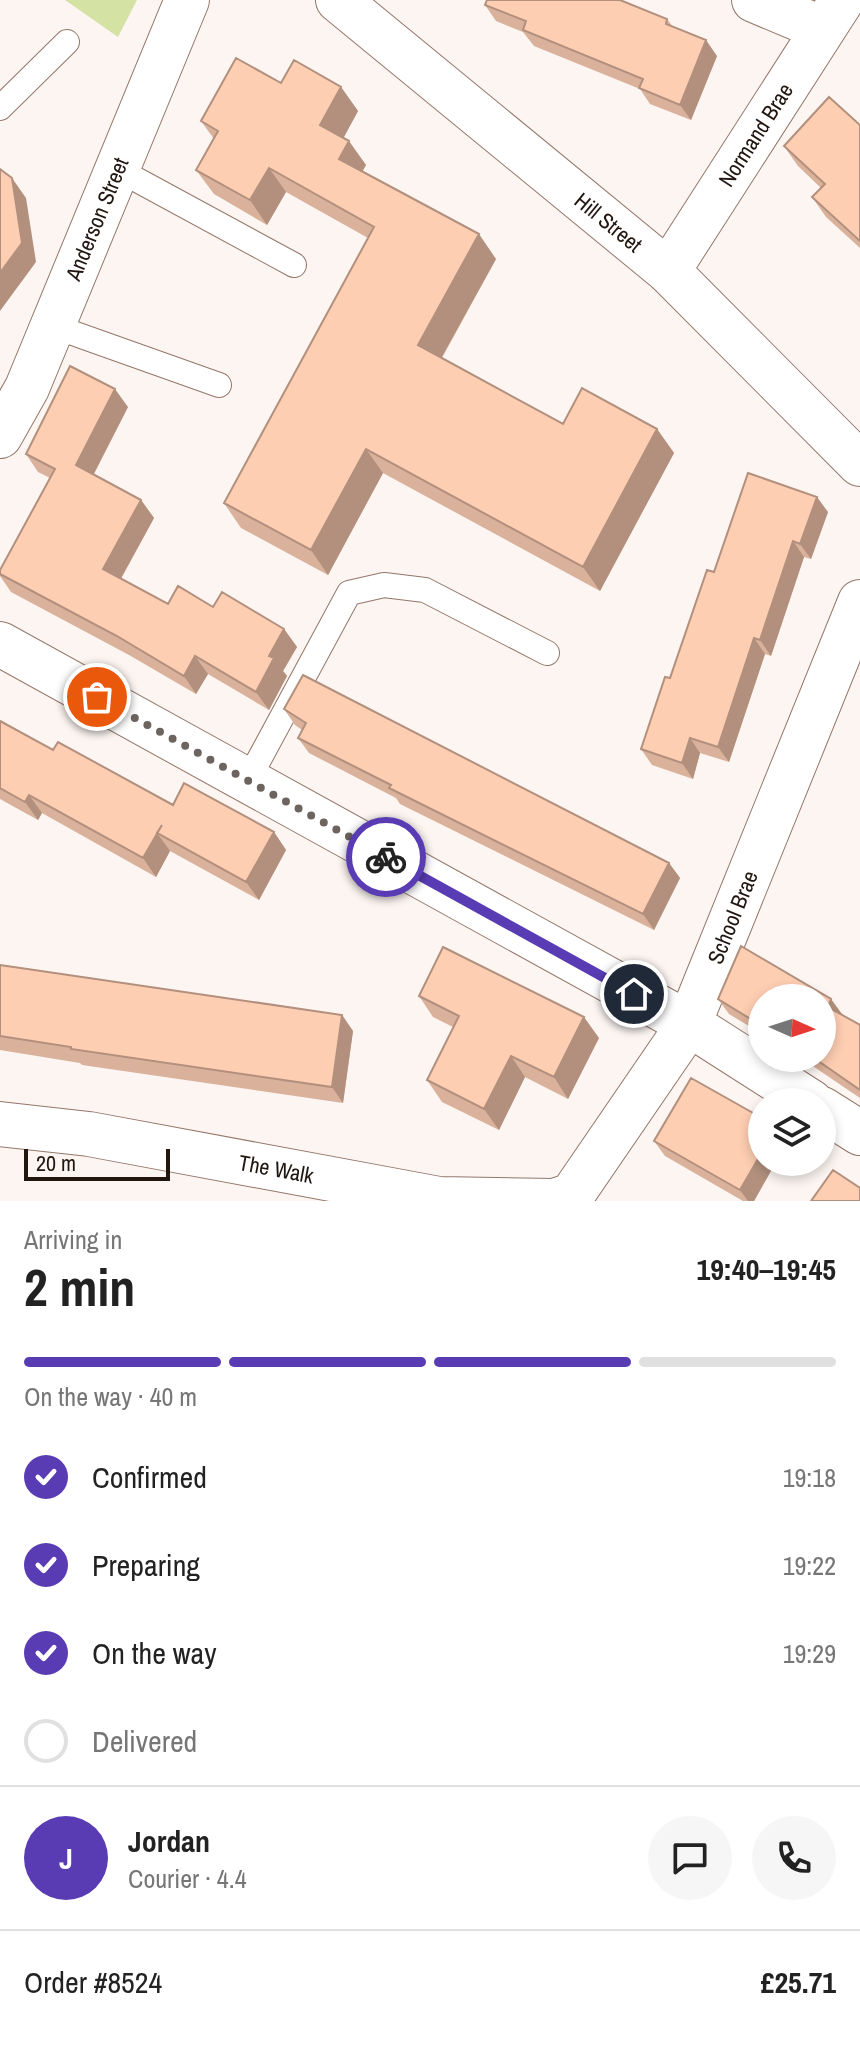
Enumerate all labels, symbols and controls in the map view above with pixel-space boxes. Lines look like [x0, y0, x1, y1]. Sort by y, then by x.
street label: Normand Brae [711, 77, 800, 192]
street label: Anderson Street [58, 153, 135, 286]
street label: Hill Street [568, 185, 649, 259]
pin [63, 663, 131, 731]
icon: bag [75, 675, 119, 719]
courier [346, 817, 426, 897]
icon: bike [364, 835, 408, 879]
street label: School Brae [700, 866, 765, 968]
pin [600, 960, 668, 1028]
icon: home [612, 972, 656, 1016]
north arrow [748, 984, 836, 1072]
map controls [748, 984, 836, 1176]
button: layers [748, 1088, 836, 1176]
scale bar [24, 1145, 170, 1181]
street label: The Walk [236, 1147, 317, 1191]
text: 20 m [36, 1148, 76, 1178]
text: Arriving in [24, 1222, 122, 1257]
text: 19:40–19:45 [697, 1249, 836, 1289]
text: 2 min [24, 1252, 135, 1322]
text: On the way · 40 m [24, 1379, 197, 1414]
icon: check [24, 1455, 68, 1499]
text: Confirmed [92, 1457, 207, 1497]
text: 19:18 [783, 1460, 836, 1495]
icon: check [24, 1543, 68, 1587]
text: Preparing [92, 1545, 200, 1585]
text: 19:22 [783, 1548, 836, 1583]
icon: check [24, 1631, 68, 1675]
text: On the way [92, 1633, 216, 1673]
text: 19:29 [783, 1636, 836, 1671]
text: Delivered [92, 1721, 197, 1761]
button: chat [648, 1816, 732, 1900]
button: phone [752, 1816, 836, 1900]
text: Jordan [128, 1821, 210, 1861]
text: J [59, 1838, 73, 1878]
text: Courier · 4.4 [128, 1861, 247, 1896]
text: Order #8524 [24, 1962, 162, 2002]
text: £25.71 [761, 1962, 836, 2002]

